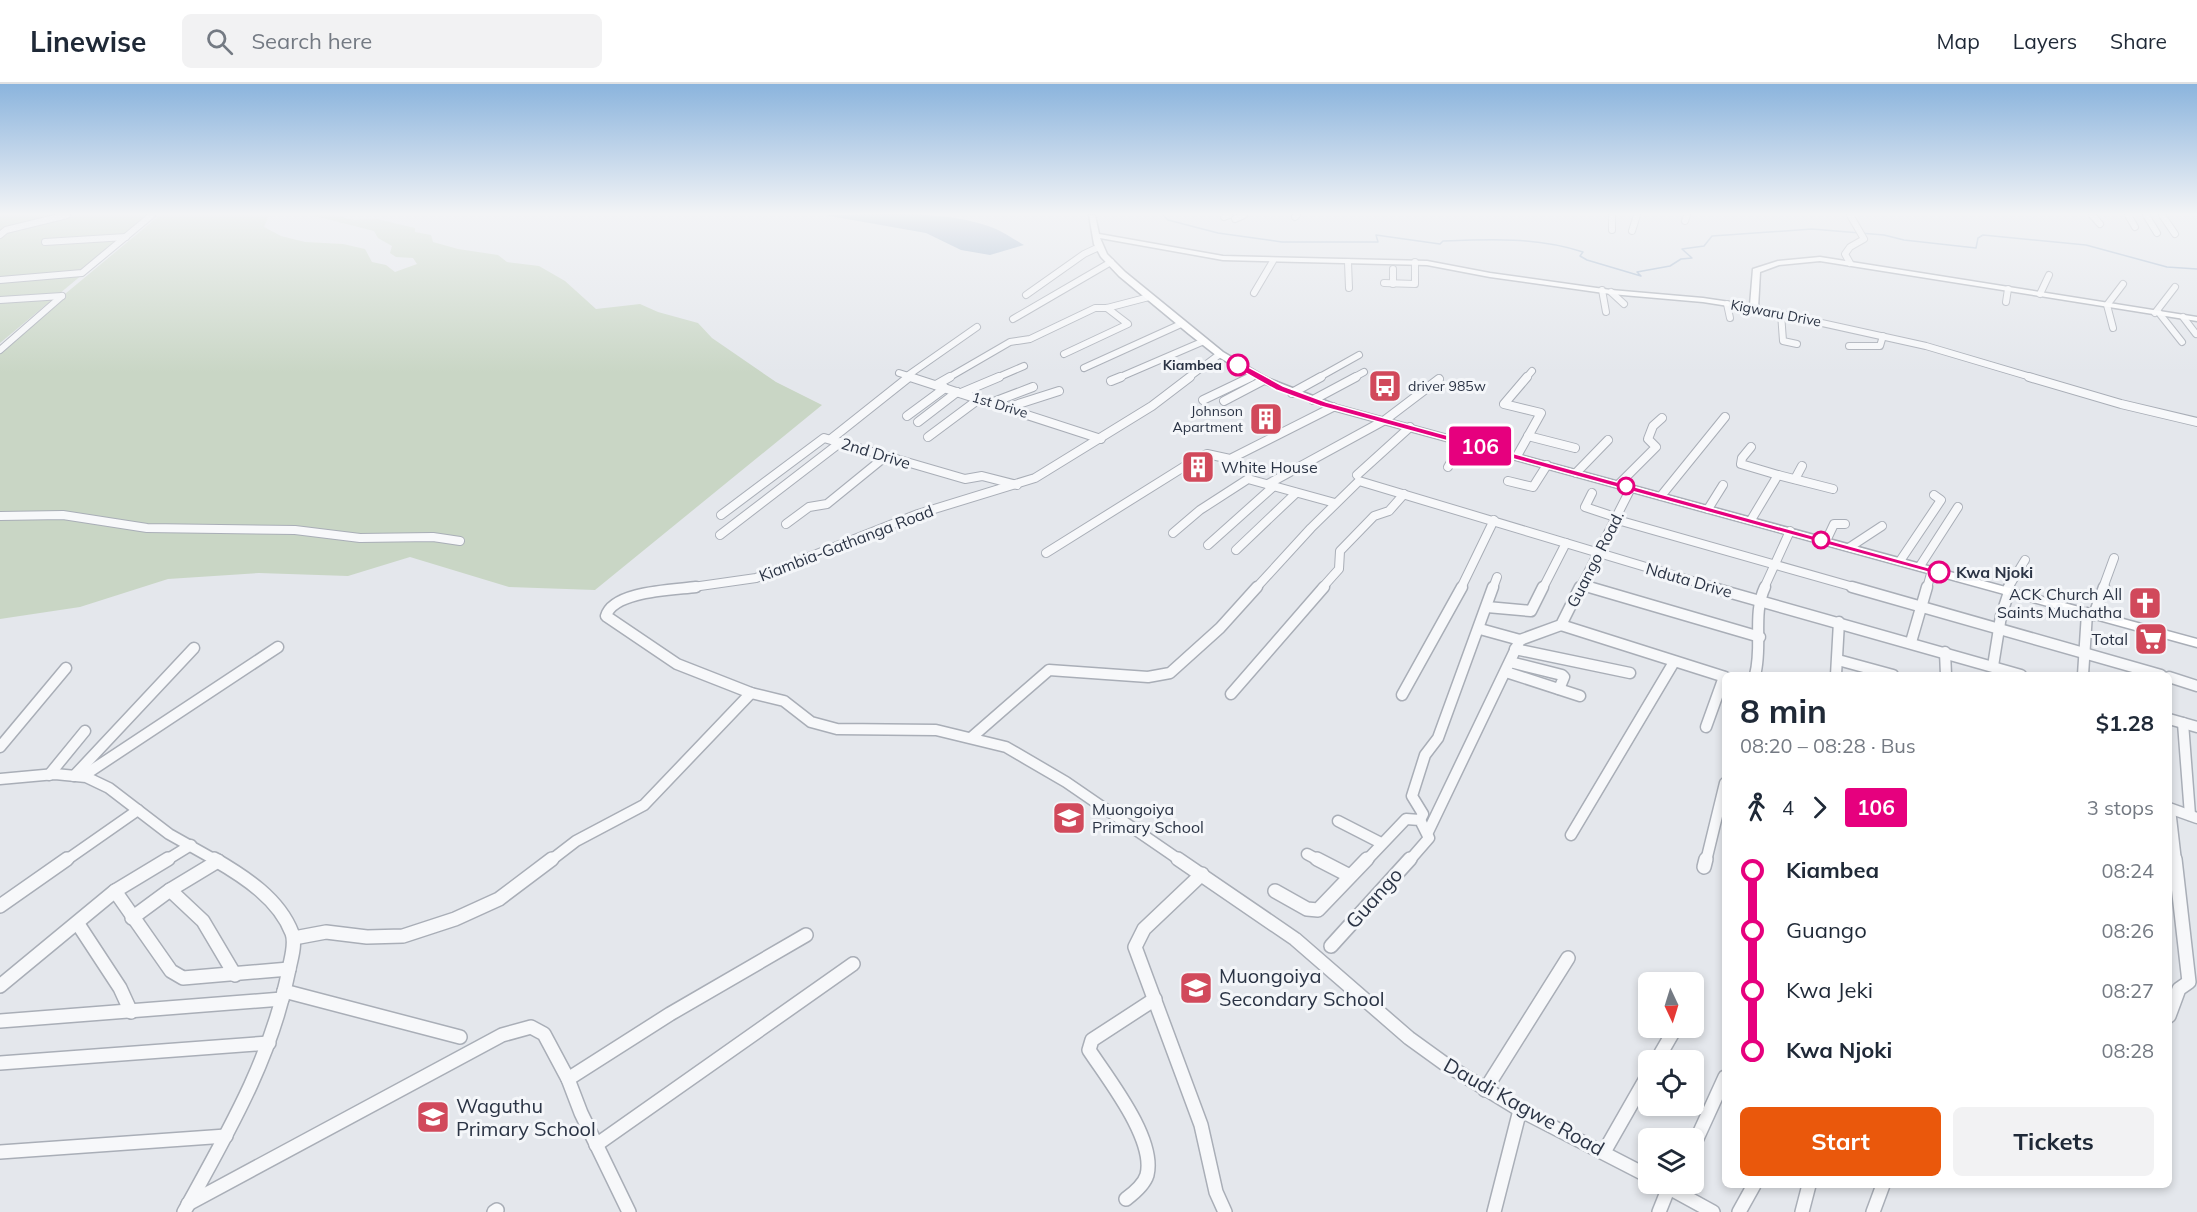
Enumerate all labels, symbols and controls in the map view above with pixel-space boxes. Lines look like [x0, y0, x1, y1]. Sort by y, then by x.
search box [182, 14, 602, 68]
text: Linewise [30, 24, 146, 59]
icon: search [203, 25, 236, 58]
text: Search here [251, 27, 372, 55]
text: Map [1937, 28, 1980, 54]
text: Layers [2013, 28, 2077, 54]
text: Share [2110, 28, 2167, 54]
street label: Kigwaru Drive [1729, 295, 1823, 331]
marker: Kiambea [1227, 354, 1249, 376]
place label: Kiambea [1163, 356, 1222, 374]
bus stop icon: driver 985w [1367, 368, 1403, 404]
place label: driver 985w [1408, 377, 1486, 395]
street label: 1st Drive [970, 388, 1030, 422]
building icon: Johnson Apartment [1248, 401, 1284, 437]
place label: Johnson Apartment [1173, 402, 1243, 436]
line badge: 106 [1446, 426, 1514, 466]
street label: 2nd Drive [839, 433, 913, 473]
text: 106 [1461, 433, 1499, 459]
building icon: White House [1180, 449, 1216, 485]
place label: White House [1221, 457, 1318, 477]
unlabelled marker [1617, 477, 1635, 495]
street label: Kiambia-Gathanga Road [756, 500, 936, 586]
street label: Guango Road. [1562, 507, 1628, 611]
unlabelled marker [1812, 531, 1830, 549]
street label: Nduta Drive [1644, 558, 1734, 602]
marker: Kwa Njoki [1928, 561, 1950, 583]
place label: Kwa Njoki [1956, 562, 2033, 582]
place label: ACK Church All Saints Muchatha [1997, 584, 2122, 622]
church icon: ACK Church All Saints Muchatha [2127, 585, 2163, 621]
supermarket icon: Total [2133, 621, 2169, 657]
place label: Total [2091, 629, 2128, 649]
text: 8 min [1740, 690, 1827, 731]
text: $1.28 [2096, 709, 2154, 737]
text: 08:20 – 08:28 · Bus [1740, 733, 1916, 758]
icon: walk [1740, 791, 1773, 824]
icon: forward [1803, 791, 1836, 824]
text: 106 [1857, 794, 1895, 820]
text: 4 [1782, 795, 1794, 820]
text: 3 stops [2087, 795, 2154, 820]
place label: Muongoiya Primary School [1092, 799, 1204, 837]
school or university icon: Muongoiya Primary School [1051, 800, 1087, 836]
text: Kiambea [1786, 856, 1879, 884]
text: 08:24 [2101, 858, 2154, 883]
street label: Guango [1340, 862, 1407, 933]
text: Guango [1786, 916, 1867, 944]
text: 08:26 [2101, 918, 2154, 943]
place label: Muongoiya Secondary School [1219, 963, 1385, 1011]
school or university icon: Muongoiya Secondary School [1178, 970, 1214, 1006]
north arrow [1638, 972, 1704, 1038]
map controls [1638, 972, 1704, 1194]
text: Kwa Jeki [1786, 976, 1873, 1004]
text: 08:27 [2101, 978, 2154, 1003]
text: Kwa Njoki [1786, 1036, 1892, 1064]
text: 08:28 [2101, 1038, 2154, 1063]
button: locate [1638, 1050, 1704, 1116]
street label: Daudi Kagwe Road [1440, 1052, 1609, 1161]
place label: Waguthu Primary School [456, 1093, 596, 1141]
school or university icon: Waguthu Primary School [415, 1099, 451, 1135]
button: Start [1740, 1107, 1941, 1176]
button: Tickets [1953, 1107, 2154, 1176]
button: layers [1638, 1128, 1704, 1194]

